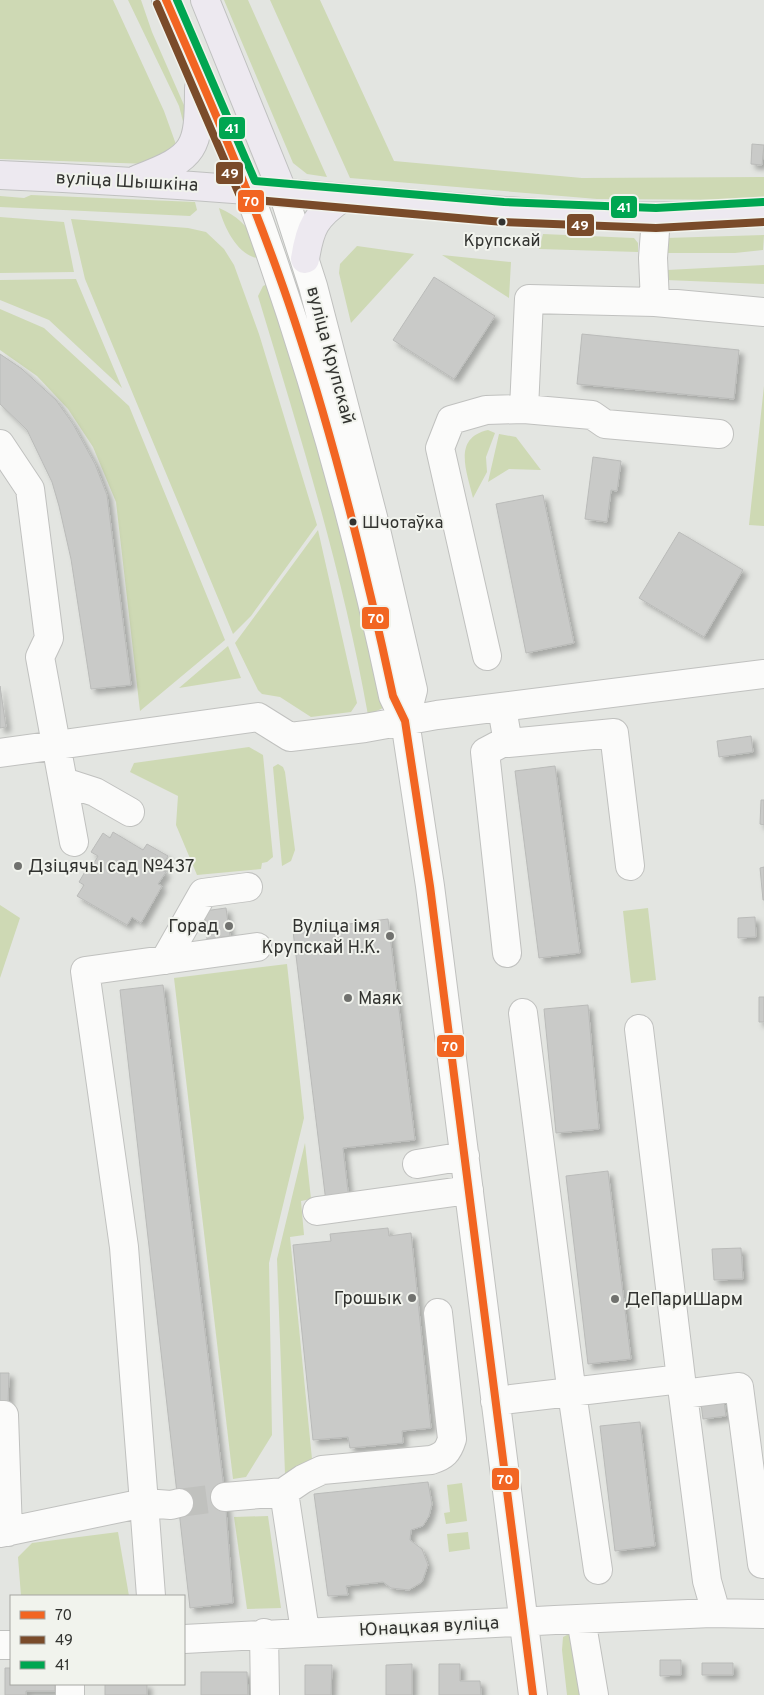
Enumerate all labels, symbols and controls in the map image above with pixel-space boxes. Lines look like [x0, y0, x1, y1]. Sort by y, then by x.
line badge: 41 [218, 116, 246, 140]
text: 41 [225, 121, 239, 138]
line badge: 49 [215, 161, 244, 185]
text: 49 [221, 166, 239, 183]
street label: вуліца Шышкіна [55, 167, 199, 198]
line badge: 70 [237, 189, 265, 213]
text: 70 [243, 194, 259, 211]
line badge: 41 [610, 195, 638, 219]
text: 41 [617, 200, 631, 217]
line badge: 49 [566, 213, 595, 237]
marker: Крупскай [497, 217, 507, 227]
text: 49 [571, 218, 589, 235]
place label: Крупскай [463, 231, 541, 253]
street label: вуліца Крупскай [300, 284, 359, 427]
place label: Шчотаўка [362, 513, 443, 535]
marker: Шчотаўка [348, 517, 358, 527]
line badge: 70 [361, 606, 390, 630]
text: 70 [368, 611, 384, 628]
place label: Дзіцячы сад №437 [28, 856, 195, 879]
marker: Дзіцячы сад №437 [12, 860, 24, 872]
place label: Горад [168, 916, 219, 939]
place label: Вуліца імя Крупскай Н.К. [262, 916, 380, 960]
marker: Горад [223, 920, 235, 932]
marker: Вуліца імя Крупскай Н.К. [384, 930, 396, 942]
place label: Маяк [358, 988, 402, 1011]
marker: Маяк [342, 992, 354, 1004]
line badge: 70 [436, 1034, 465, 1058]
text: 70 [442, 1039, 458, 1056]
place label: Грошык [334, 1288, 402, 1311]
place label: ДеПариШарм [625, 1289, 743, 1312]
marker: Грошык [406, 1292, 418, 1304]
marker: ДеПариШарм [609, 1293, 621, 1305]
line badge: 70 [491, 1467, 520, 1491]
text: 70 [497, 1472, 513, 1489]
legend [10, 1595, 185, 1685]
text: 70 [55, 1607, 72, 1626]
street label: Юнацкая вуліца [358, 1612, 500, 1643]
text: 49 [55, 1632, 73, 1651]
text: 41 [55, 1657, 70, 1676]

